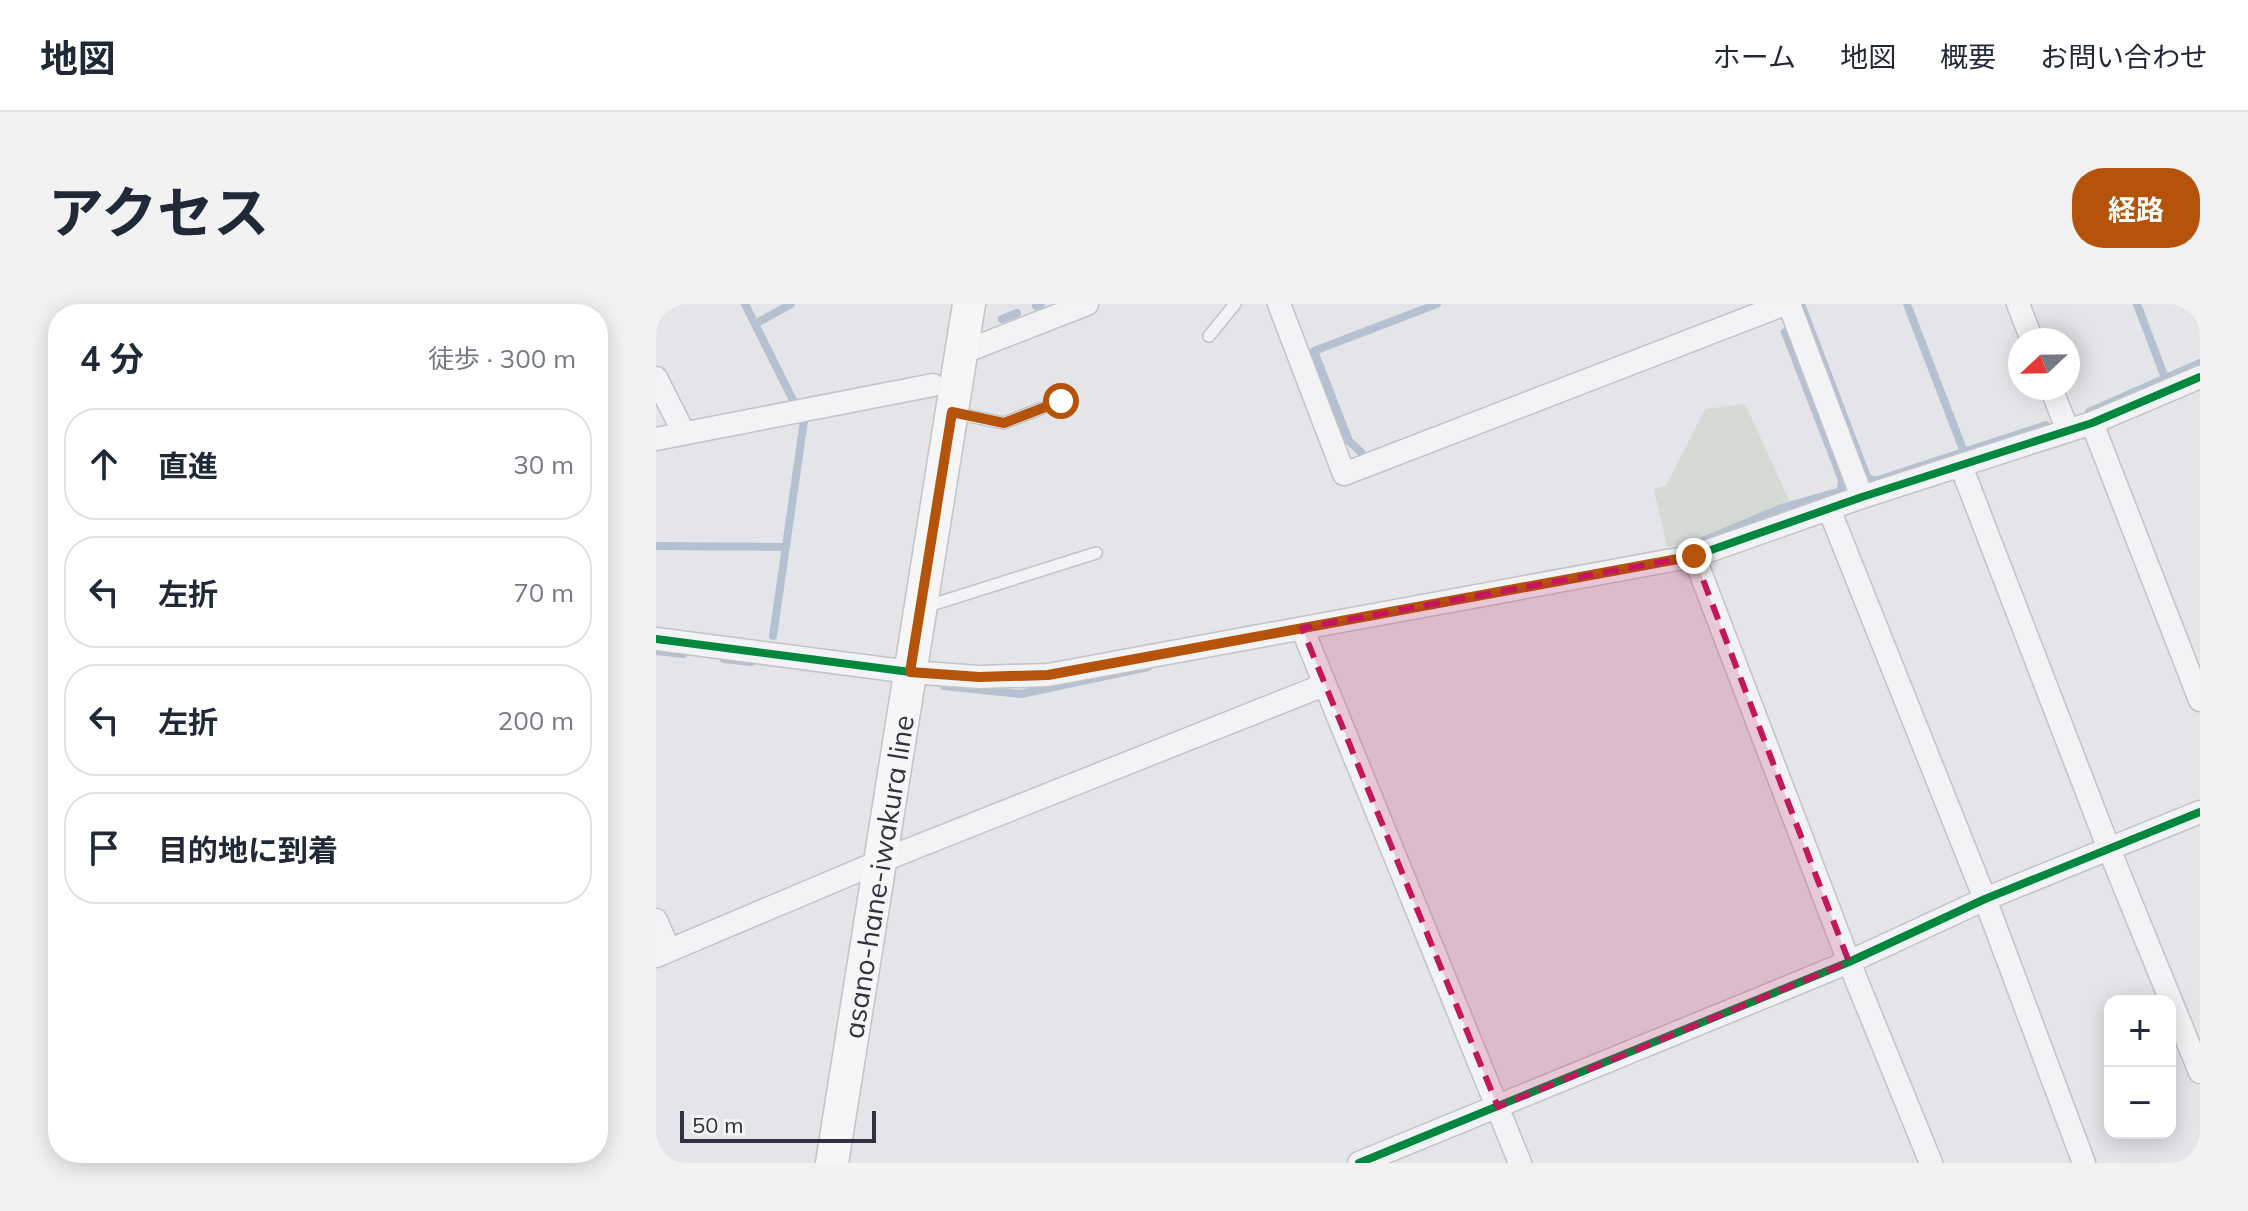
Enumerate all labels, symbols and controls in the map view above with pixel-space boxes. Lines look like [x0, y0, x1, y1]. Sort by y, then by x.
text: 地図 [40, 34, 116, 82]
text: ホーム [1713, 39, 1796, 74]
text: 地図 [1840, 39, 1896, 74]
text: 概要 [1940, 39, 1996, 74]
text: お問い合わせ [2040, 39, 2208, 74]
button: 経路 [2072, 168, 2200, 248]
text: アクセス [48, 177, 269, 247]
north arrow [2008, 328, 2080, 400]
text: 4 分 [80, 337, 144, 380]
text: 徒歩 · 300 m [428, 342, 576, 375]
route start [1043, 383, 1079, 419]
icon: ahead [82, 442, 126, 486]
text: 直進 [158, 447, 218, 485]
text: 30 m [513, 448, 574, 481]
route end [1676, 538, 1712, 574]
icon: left [82, 570, 126, 614]
text: 左折 [158, 575, 218, 613]
text: 70 m [513, 576, 574, 609]
icon: left [82, 698, 126, 742]
text: 左折 [158, 703, 218, 741]
text: 200 m [498, 704, 574, 737]
street label: asano-hane-iwakura line [835, 712, 921, 1041]
icon: arrive [82, 826, 126, 870]
text: 目的地に到着 [158, 831, 338, 869]
map controls [2104, 995, 2176, 1139]
button: + [2104, 995, 2176, 1067]
button: − [2104, 1067, 2176, 1139]
scale bar [680, 1107, 876, 1143]
text: 50 m [692, 1111, 743, 1139]

